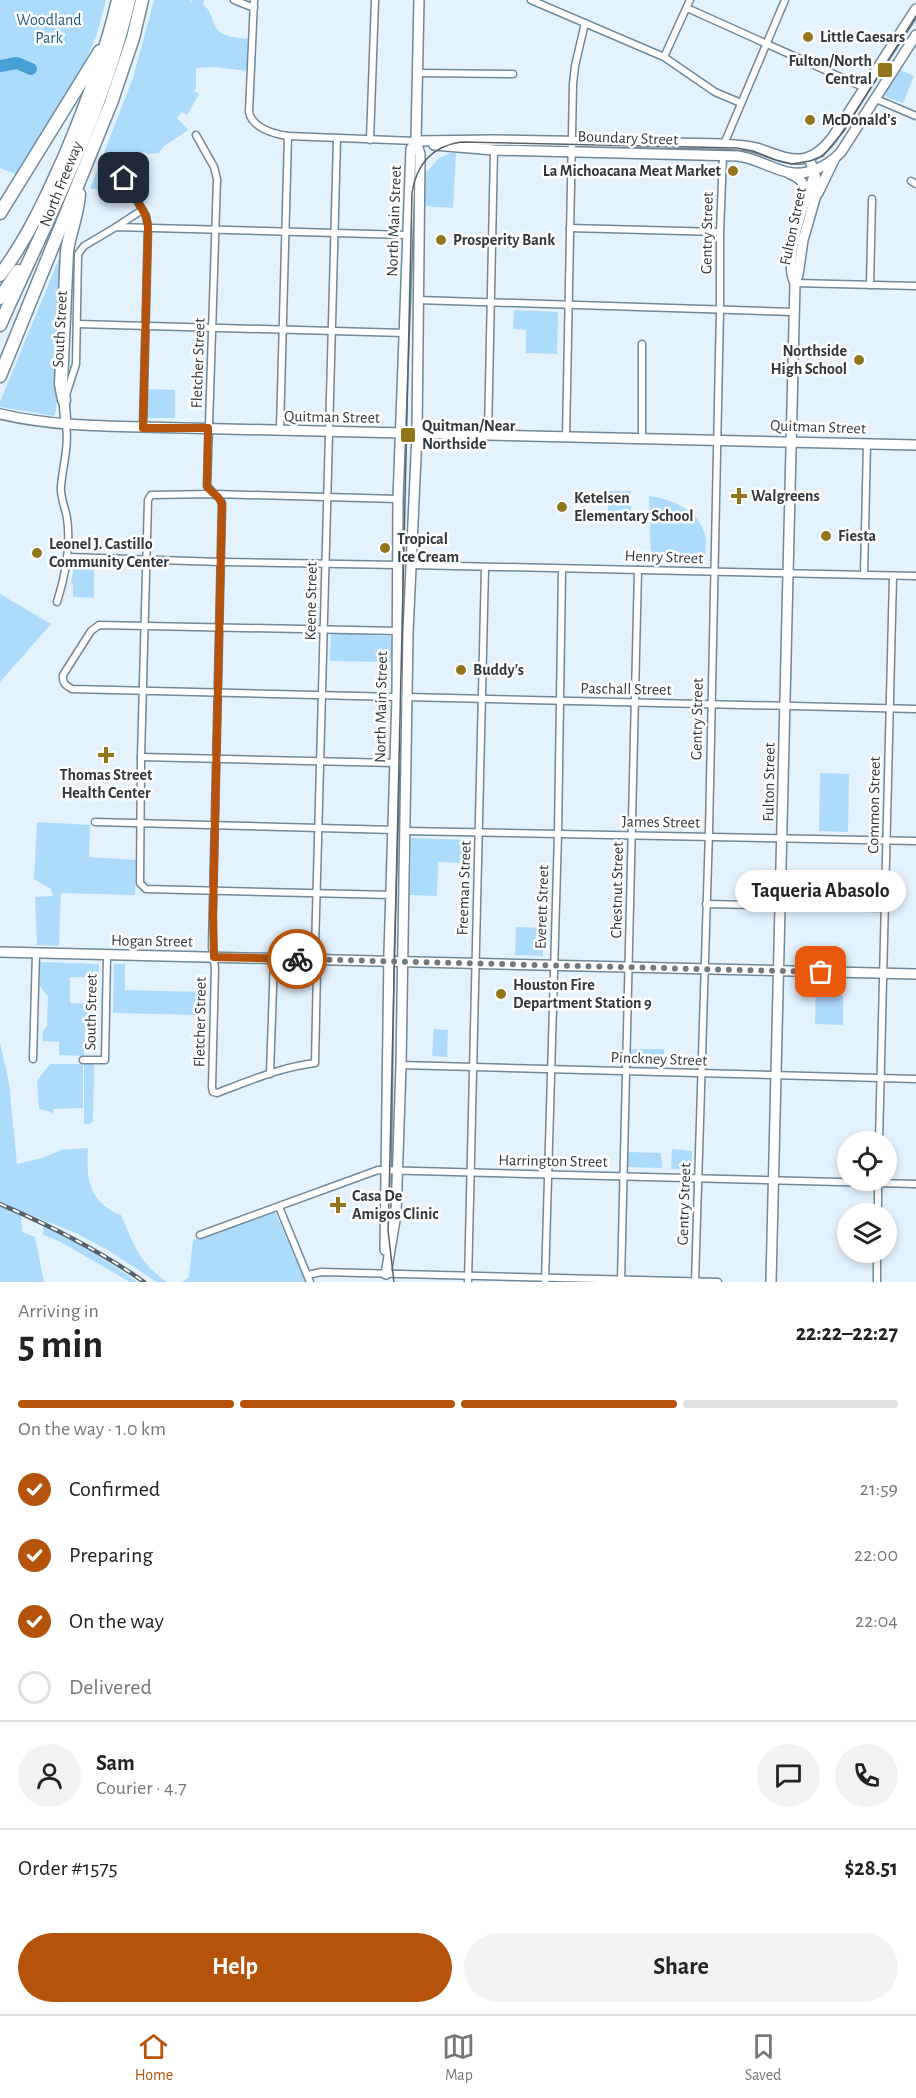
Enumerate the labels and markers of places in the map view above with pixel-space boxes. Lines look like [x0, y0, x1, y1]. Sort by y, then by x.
place label: Little Caesars [820, 29, 905, 45]
marker: Little Caesars [801, 30, 815, 44]
place label: Fulton/North Central [788, 53, 872, 87]
marker: Fulton/North Central [876, 61, 894, 79]
place label: McDonald's [822, 112, 897, 128]
marker: McDonald's [803, 113, 817, 127]
pin [98, 152, 149, 203]
place label: La Michoacana Meat Market [543, 163, 722, 179]
marker: La Michoacana Meat Market [726, 164, 740, 178]
place label: Prosperity Bank [453, 232, 555, 249]
marker: Prosperity Bank [434, 233, 448, 247]
place label: Northside High School [770, 343, 847, 377]
marker: Northside High School [852, 353, 866, 367]
place label: Quitman/Near Northside [422, 418, 516, 452]
marker: Quitman/Near Northside [399, 426, 417, 444]
place label: Walgreens [751, 488, 820, 504]
marker: Walgreens [732, 489, 746, 503]
place label: Ketelsen Elementary School [574, 490, 694, 525]
marker: Ketelsen Elementary School [555, 500, 569, 514]
place label: Fiesta [838, 528, 877, 544]
marker: Fiesta [819, 529, 833, 543]
place label: Tropical Ice Cream [397, 531, 459, 565]
place label: Leonel J. Castillo Community Center [49, 536, 169, 571]
marker: Tropical Ice Cream [378, 541, 392, 555]
marker: Leonel J. Castillo Community Center [30, 546, 44, 560]
place label: Buddy's [473, 662, 524, 679]
marker: Buddy's [454, 663, 468, 677]
marker: Thomas Street Health Center [97, 746, 115, 764]
place label: Thomas Street Health Center [59, 767, 153, 801]
callout: Taqueria Abasolo [736, 870, 906, 912]
pin [795, 946, 846, 997]
place label: Houston Fire Department Station 9 [513, 977, 652, 1011]
marker: Houston Fire Department Station 9 [494, 987, 508, 1001]
place label: Casa De Amigos Clinic [352, 1188, 439, 1222]
marker: Casa De Amigos Clinic [329, 1196, 347, 1214]

